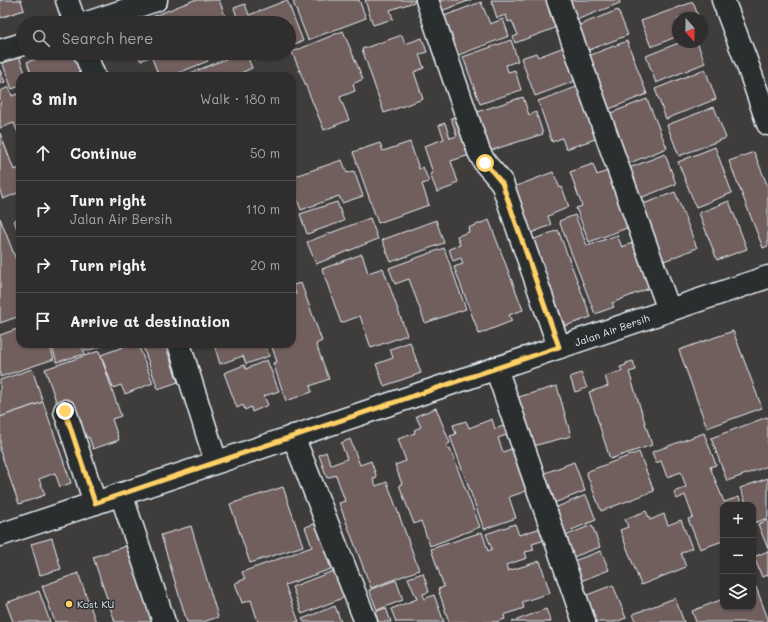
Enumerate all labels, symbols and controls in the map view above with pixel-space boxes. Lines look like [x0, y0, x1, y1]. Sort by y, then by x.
north arrow [672, 12, 708, 48]
search box [16, 16, 296, 60]
icon: search [30, 27, 52, 49]
text: Search here [62, 28, 153, 48]
text: 3 min [32, 87, 77, 109]
text: Walk · 180 m [200, 90, 280, 107]
icon: ahead [32, 142, 54, 164]
text: Continue [70, 143, 137, 163]
text: 50 m [250, 144, 280, 161]
route start [476, 154, 494, 172]
text: Turn right [70, 190, 147, 210]
icon: right [32, 198, 54, 220]
text: 110 m [246, 200, 280, 217]
text: Jalan Air Bersih [70, 210, 172, 227]
icon: right [32, 254, 54, 276]
text: Turn right [70, 255, 147, 275]
text: 20 m [250, 256, 280, 273]
icon: arrive [32, 310, 54, 332]
text: Arrive at destination [70, 311, 230, 331]
street label: Jalan Air Bersih [573, 311, 652, 349]
route end [56, 402, 74, 420]
map controls [720, 502, 756, 610]
button: + [720, 502, 756, 538]
button: − [720, 538, 756, 574]
button: layers [720, 574, 756, 610]
place label: Kost KU [77, 597, 114, 611]
marker: Kost KU [64, 599, 74, 609]

